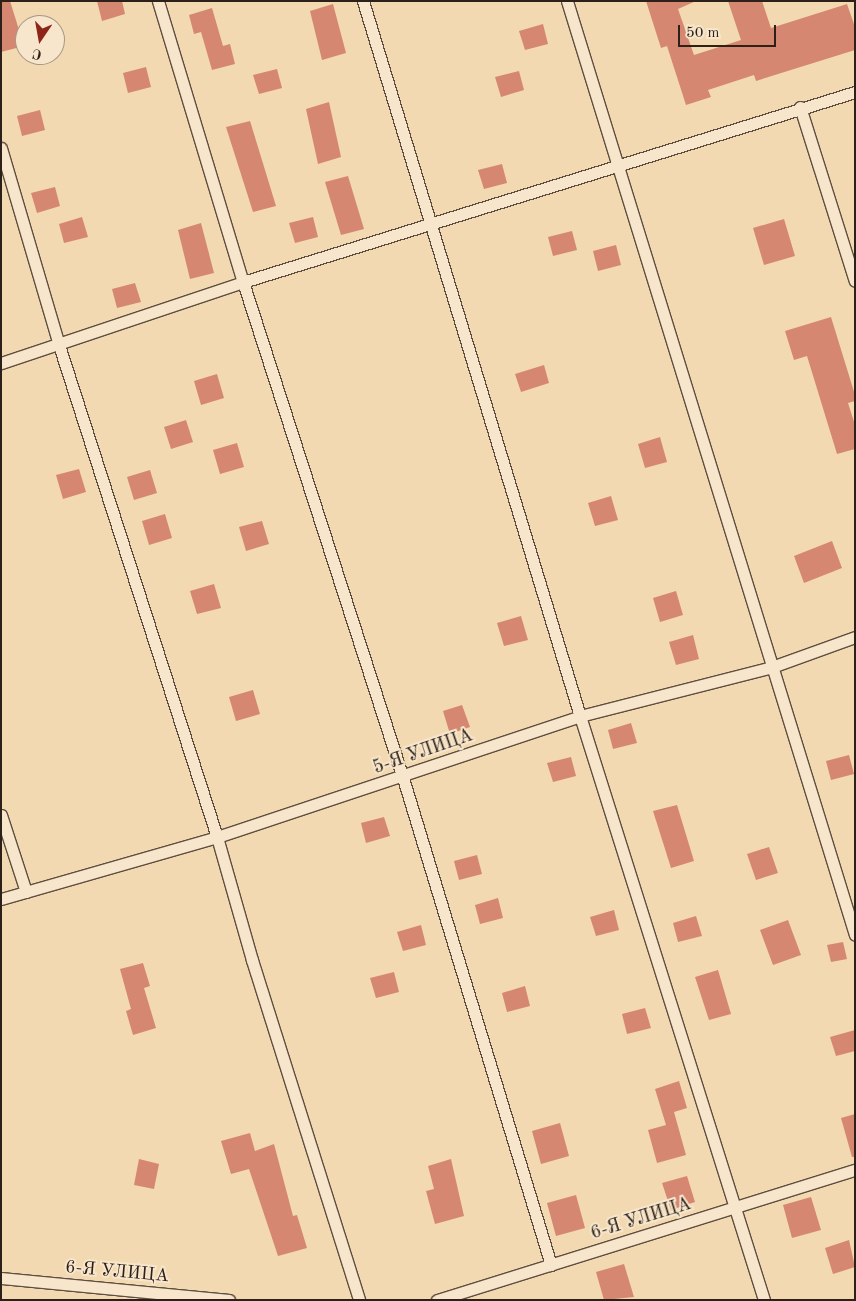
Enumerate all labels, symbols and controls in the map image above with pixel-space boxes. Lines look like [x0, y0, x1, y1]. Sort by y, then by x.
north arrow [15, 15, 65, 65]
scale bar [681, 15, 778, 47]
text: 50 m [686, 26, 720, 41]
text: С [31, 46, 43, 62]
street label: 5-Я УЛИЦА [370, 725, 476, 779]
street label: 6-Я УЛИЦА [588, 1193, 694, 1245]
street label: 6-Я УЛИЦА [64, 1257, 170, 1287]

